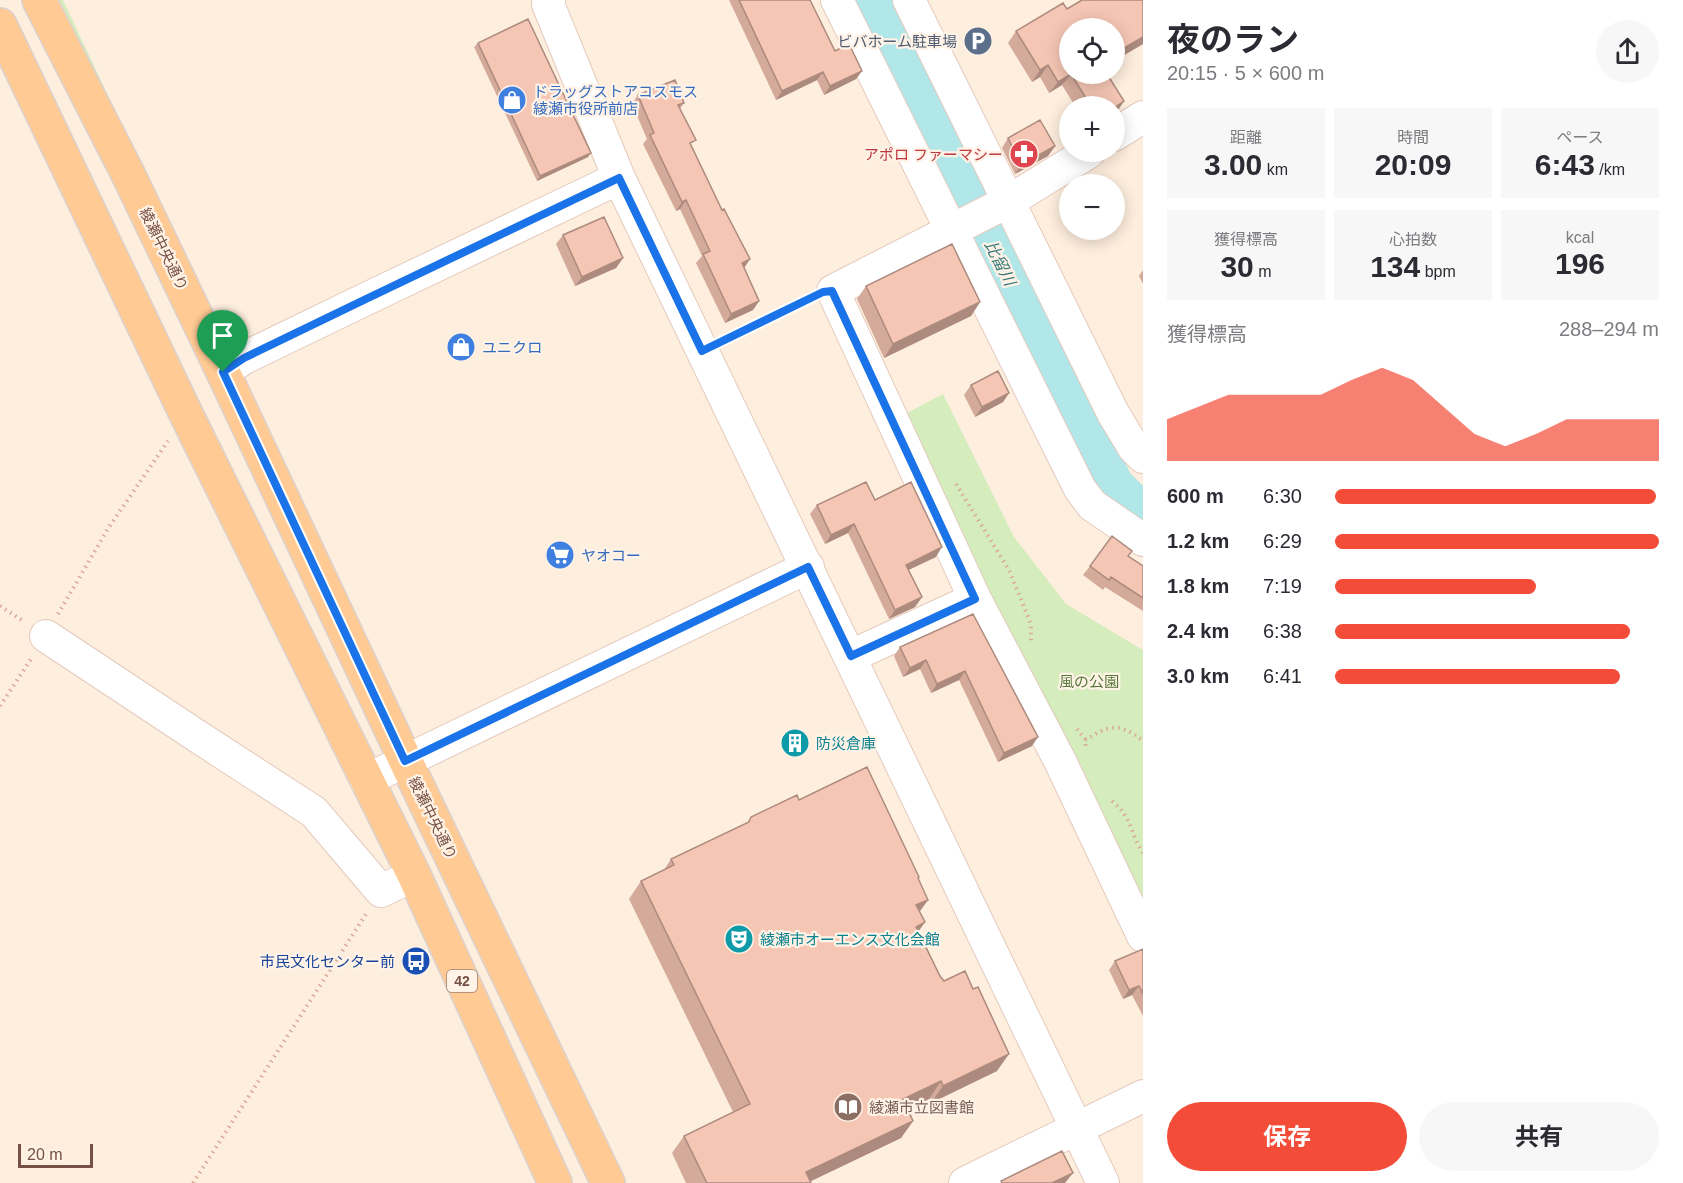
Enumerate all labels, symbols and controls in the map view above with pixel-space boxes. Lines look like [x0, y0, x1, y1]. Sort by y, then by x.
map controls [1059, 18, 1125, 240]
button: locate [1059, 18, 1125, 84]
button: share [1596, 20, 1659, 83]
text: 夜のラン [1167, 21, 1299, 58]
parking icon: ビバホーム駐車場 [962, 25, 994, 57]
place label: ビバホーム駐車場 [837, 33, 957, 50]
text: 20:15 · 5 × 600 m [1167, 62, 1324, 84]
place label: ドラッグストアコスモス 綾瀬市役所前店 [533, 83, 698, 117]
shop icon: ドラッグストアコスモス 綾瀬市役所前店 [496, 84, 528, 116]
button: + [1059, 96, 1125, 162]
text: 距離 [1230, 129, 1262, 146]
text: 時間 [1397, 129, 1429, 146]
text: ペース [1556, 129, 1604, 146]
pharmacy icon: アポロ ファーマシー [1008, 138, 1040, 170]
place label: アポロ ファーマシー [864, 146, 1003, 163]
text: 3.00 [1204, 148, 1262, 181]
text: 20:09 [1375, 148, 1451, 181]
text: 6:43 [1535, 148, 1595, 181]
text: km [1262, 161, 1288, 178]
text: /km [1595, 161, 1625, 178]
button: − [1059, 174, 1125, 240]
street label: 綾瀬中央通り [137, 205, 191, 293]
text: kcal [1566, 229, 1594, 246]
text: 獲得標高 [1214, 231, 1278, 248]
text: 心拍数 [1389, 231, 1437, 248]
water label: 比留川 [982, 238, 1019, 290]
text: 196 [1555, 247, 1605, 280]
text: 30 [1220, 250, 1254, 283]
text: 134 [1370, 250, 1420, 283]
text: m [1254, 263, 1272, 280]
text: bpm [1420, 263, 1456, 280]
pin [197, 310, 248, 372]
text: 288–294 m [1559, 318, 1659, 340]
icon: arrive [206, 319, 239, 352]
text: 獲得標高 [1167, 323, 1247, 345]
shop icon: ユニクロ [445, 331, 477, 363]
place label: ユニクロ [482, 339, 542, 356]
text: 600 m [1167, 485, 1224, 507]
text: 6:30 [1263, 485, 1302, 507]
text: 1.2 km [1167, 530, 1229, 552]
text: 6:29 [1263, 530, 1302, 552]
supermarket icon: ヤオコー [544, 539, 576, 571]
place label: ヤオコー [581, 547, 641, 564]
text: 1.8 km [1167, 575, 1229, 597]
text: 7:19 [1263, 575, 1302, 597]
text: 2.4 km [1167, 620, 1229, 642]
text: 6:38 [1263, 620, 1302, 642]
text: 3.0 km [1167, 665, 1229, 687]
text: 6:41 [1263, 665, 1302, 687]
park label: 風の公園 [1059, 673, 1119, 690]
building icon: 防災倉庫 [779, 727, 811, 759]
place label: 防災倉庫 [816, 735, 876, 752]
street label: 綾瀬中央通り [406, 774, 460, 862]
theatre icon: 綾瀬市オーエンス文化会館 [723, 923, 755, 955]
place label: 綾瀬市オーエンス文化会館 [760, 931, 940, 948]
bus stop icon: 市民文化センター前 [400, 945, 432, 977]
place label: 市民文化センター前 [260, 953, 395, 970]
road number: 42 [447, 970, 477, 992]
library icon: 綾瀬市立図書館 [832, 1091, 864, 1123]
place label: 綾瀬市立図書館 [869, 1099, 974, 1116]
button: 保存 [1167, 1102, 1407, 1171]
button: 共有 [1419, 1102, 1659, 1171]
scale bar [18, 1141, 93, 1168]
text: 20 m [27, 1146, 63, 1163]

